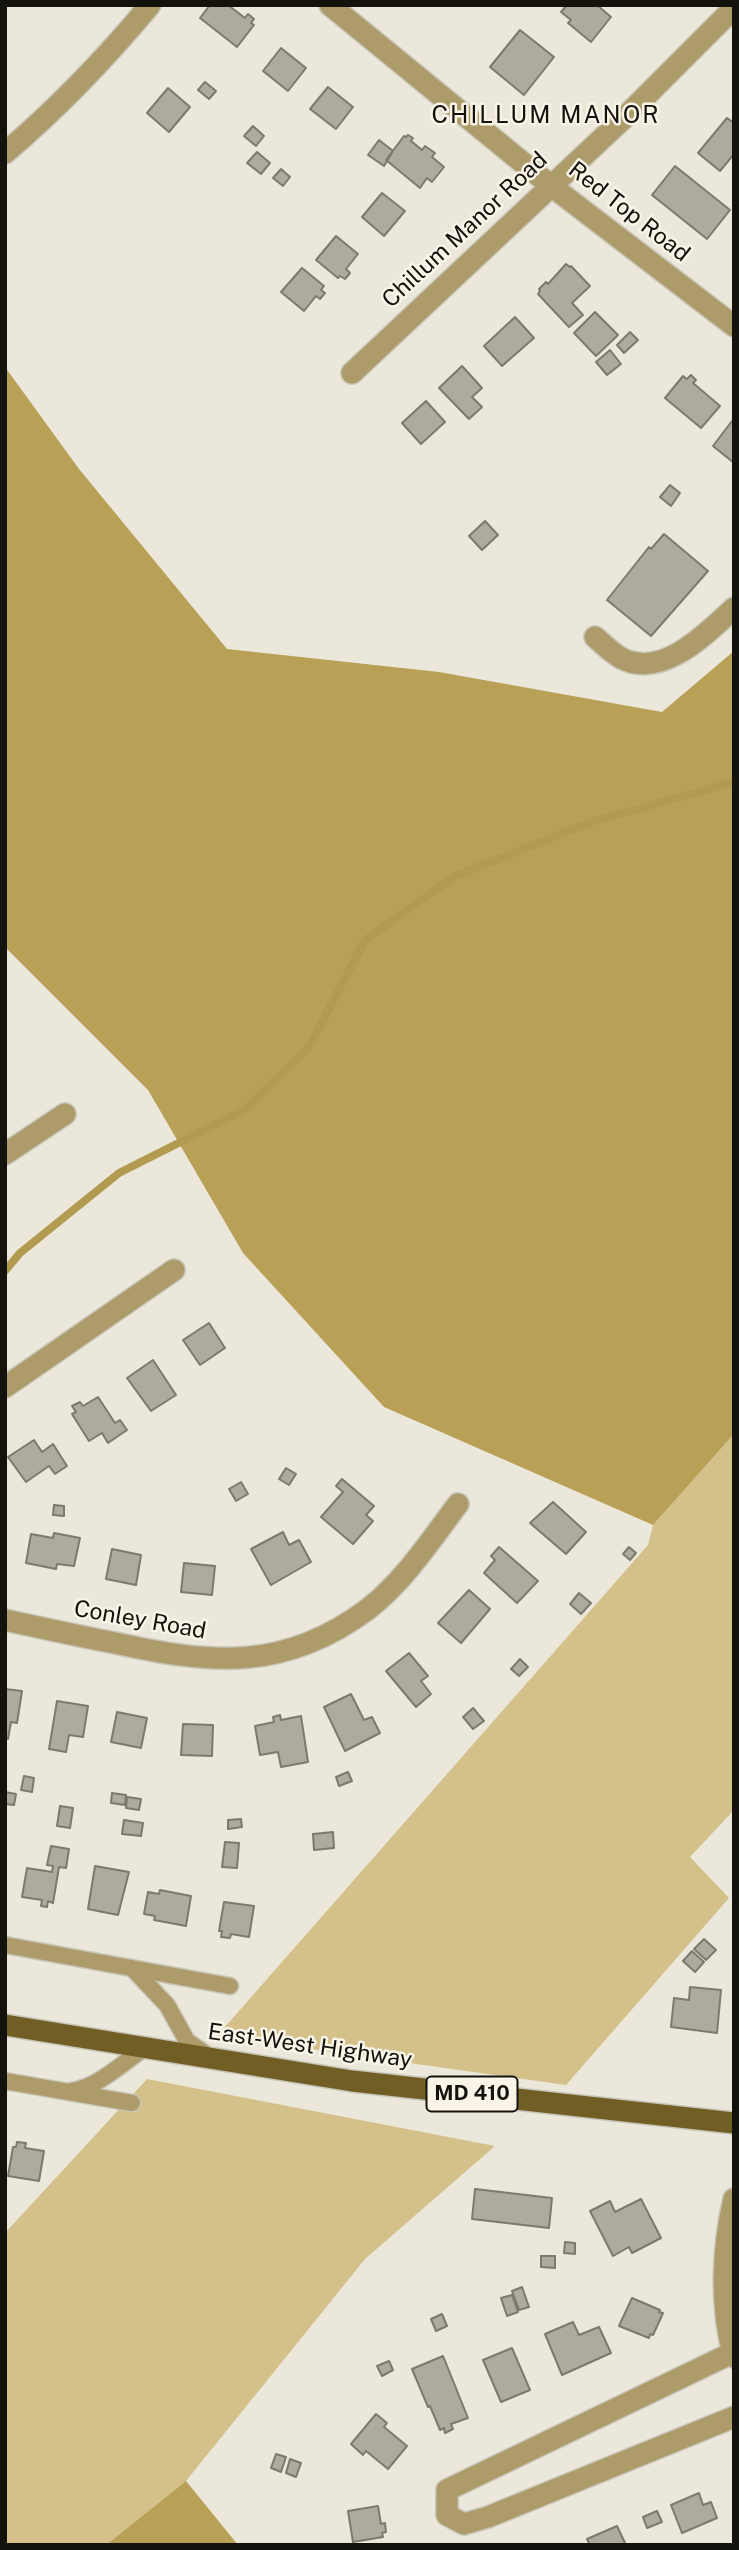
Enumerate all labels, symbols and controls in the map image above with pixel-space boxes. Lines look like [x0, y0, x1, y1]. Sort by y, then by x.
district label: CHILLUM MANOR [433, 102, 659, 130]
street label: Chillum Manor Road [377, 146, 553, 314]
street label: Red Top Road [563, 156, 695, 268]
street label: Conley Road [72, 1595, 208, 1645]
street label: East-West Highway [206, 2018, 414, 2074]
road number: MD 410 [426, 2076, 518, 2112]

